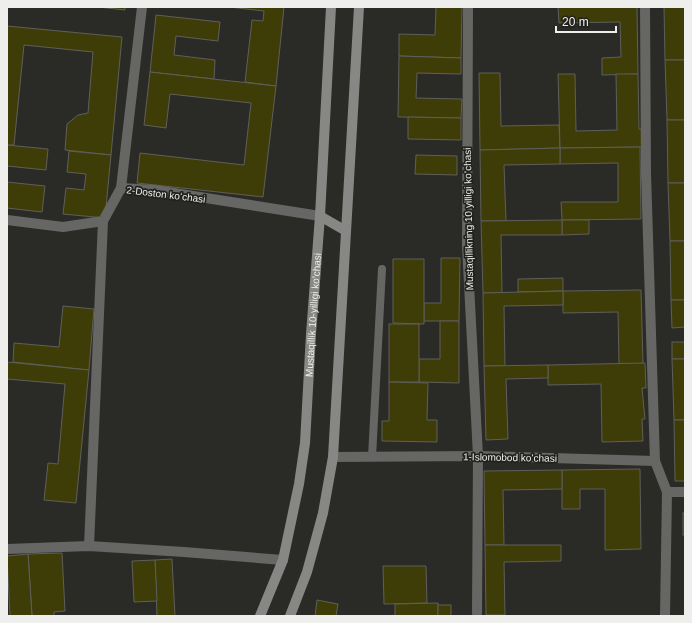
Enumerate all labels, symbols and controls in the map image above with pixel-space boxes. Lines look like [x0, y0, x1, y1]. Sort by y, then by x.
scale bar [556, 8, 616, 34]
text: 20 m [562, 15, 589, 29]
street label: Mustaqillikning 10 yilligi koʻchasi [462, 147, 475, 290]
street label: 2-Doston koʻchasi [126, 184, 206, 205]
street label: Mustaqillik 10-yilligi ko'chasi [304, 252, 323, 377]
street label: 1-Islomobod koʻchasi [463, 451, 557, 464]

